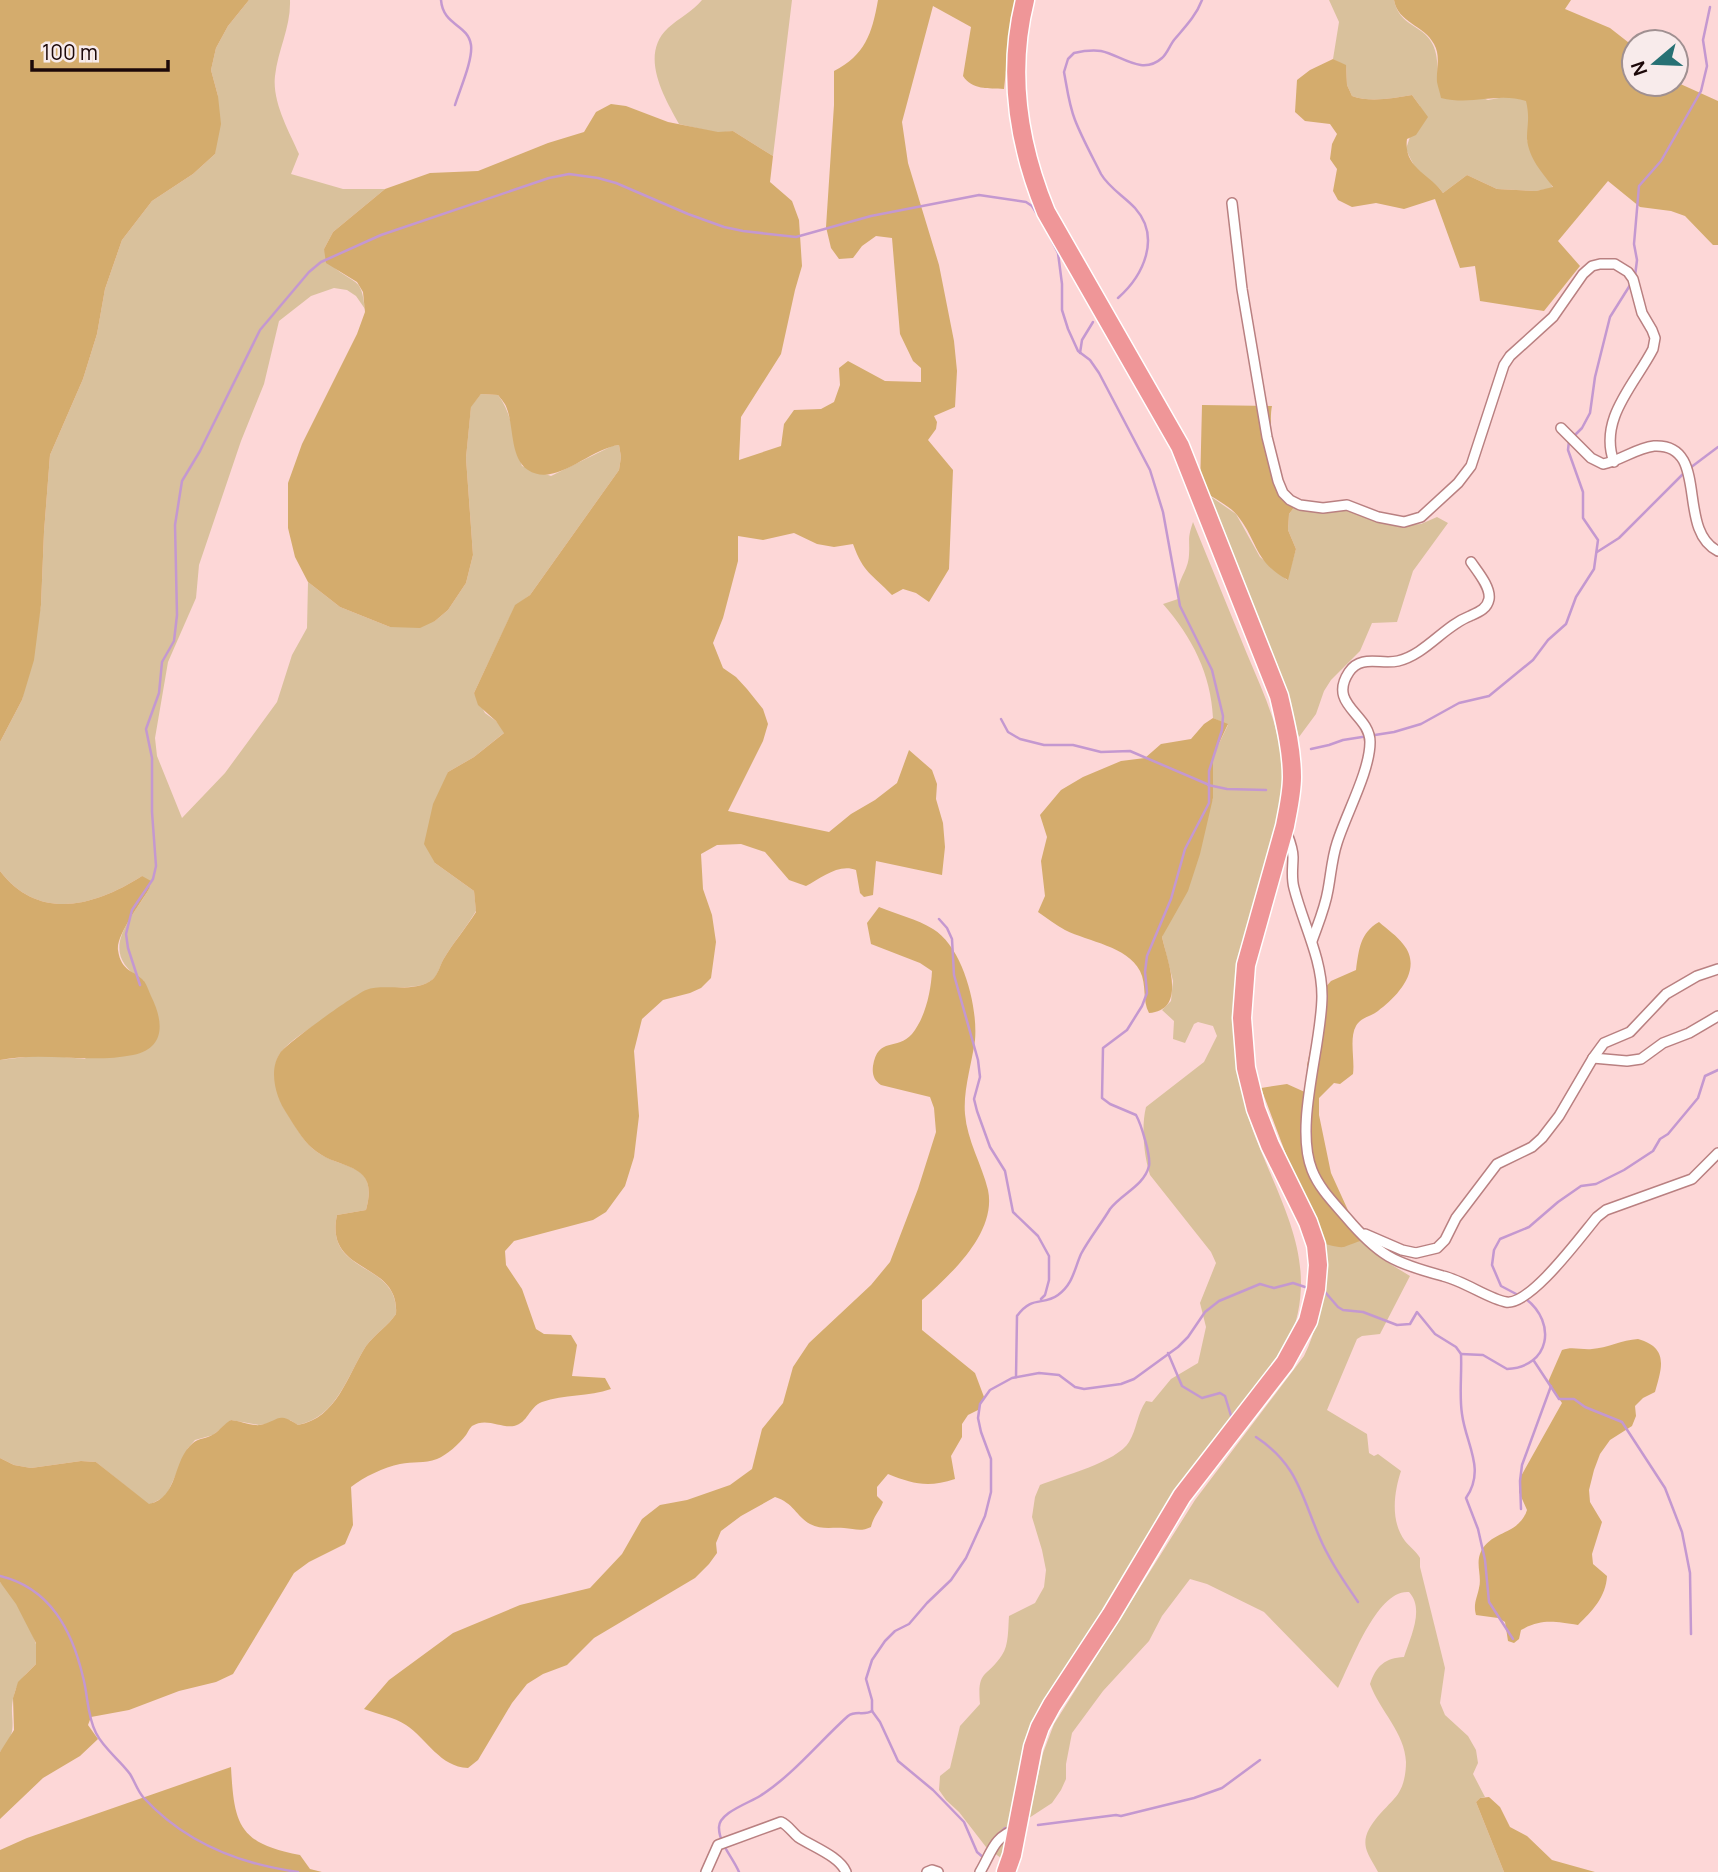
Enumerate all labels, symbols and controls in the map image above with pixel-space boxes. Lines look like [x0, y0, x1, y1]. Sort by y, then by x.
scale bar [32, 28, 168, 72]
north arrow [1620, 28, 1690, 98]
text: 100 m [42, 38, 98, 66]
text: N [1624, 58, 1653, 79]

